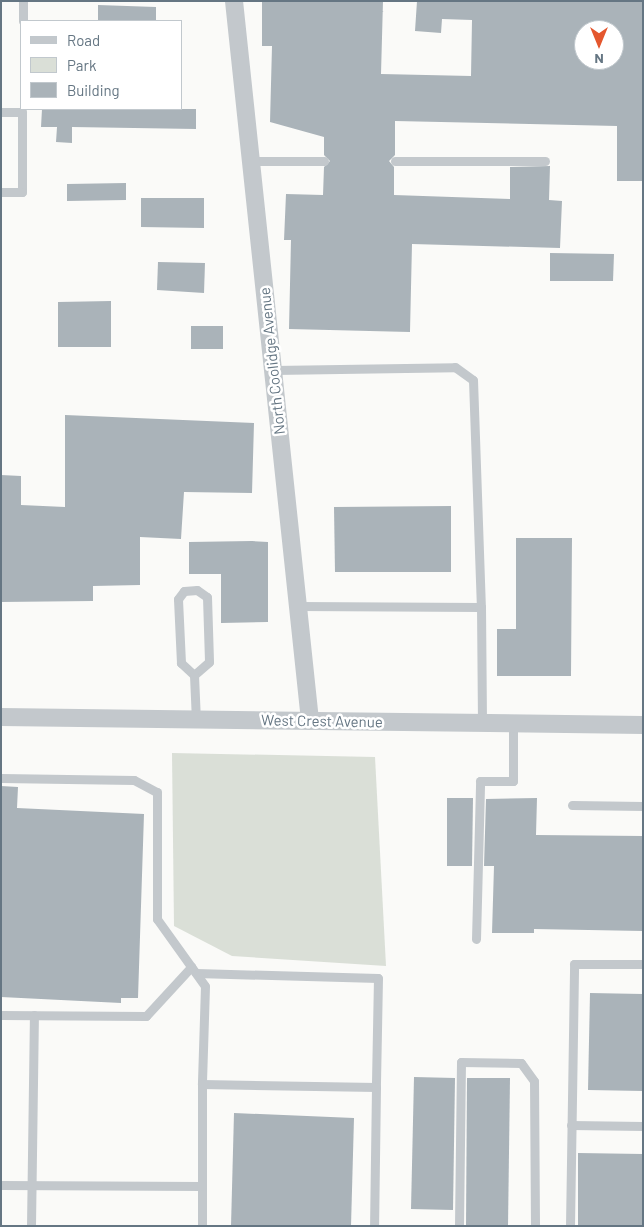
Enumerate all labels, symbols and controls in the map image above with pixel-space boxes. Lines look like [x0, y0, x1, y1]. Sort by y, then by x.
legend [20, 20, 182, 110]
north arrow [574, 20, 624, 70]
text: Road [67, 31, 100, 49]
text: N [594, 51, 604, 68]
text: Park [67, 56, 96, 74]
text: Building [67, 81, 120, 99]
street label: North Coolidge Avenue [255, 286, 289, 436]
street label: West Crest Avenue [261, 711, 383, 731]

